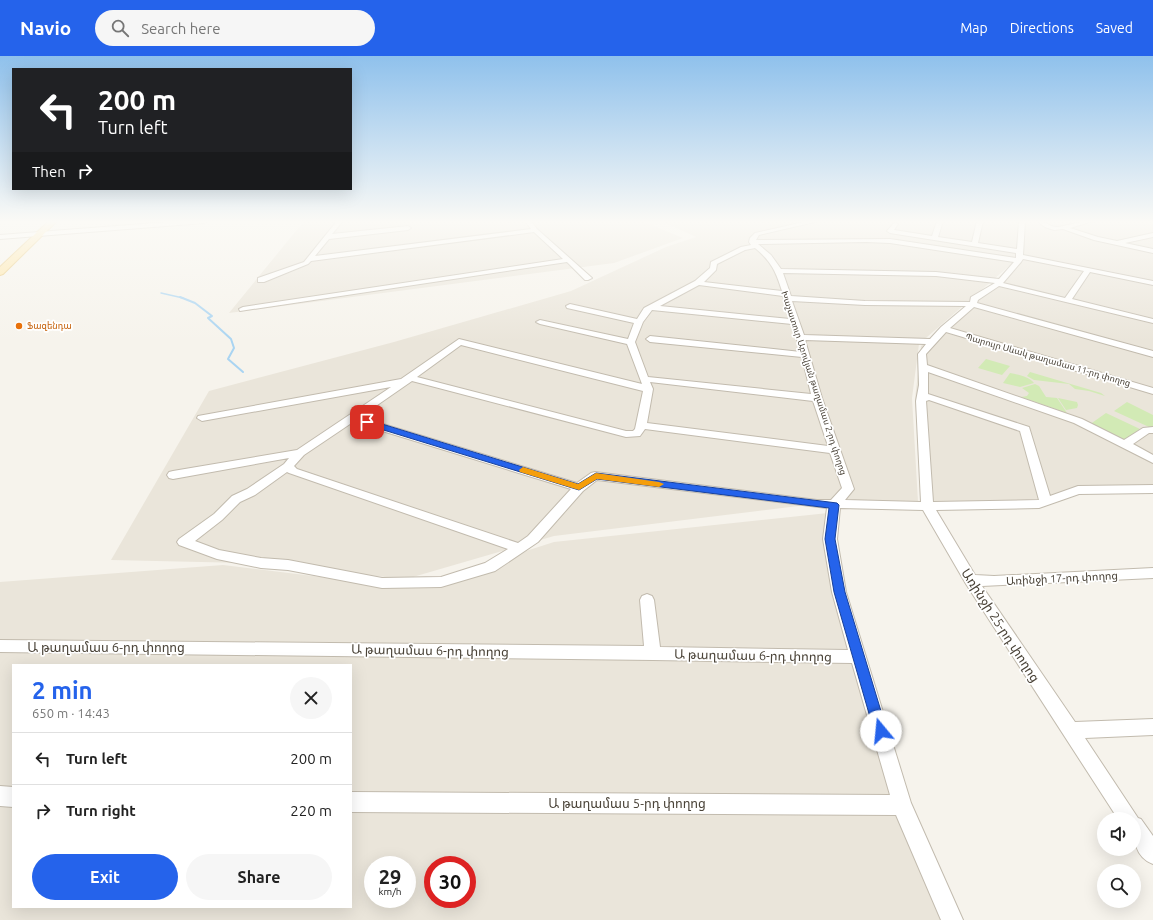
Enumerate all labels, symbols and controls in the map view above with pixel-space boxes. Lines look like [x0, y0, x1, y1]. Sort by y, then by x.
search box [95, 10, 375, 46]
text: Navio [20, 17, 71, 39]
icon: search [109, 17, 131, 39]
text: Search here [141, 20, 220, 37]
text: Map [960, 20, 988, 36]
text: Directions [1010, 20, 1074, 36]
text: Saved [1096, 20, 1133, 36]
icon: left [32, 84, 84, 136]
text: 200 m [98, 84, 176, 115]
text: Turn left [98, 117, 168, 137]
icon: right [74, 160, 96, 182]
text: Then [32, 163, 66, 180]
street label: Խաչատուր Աբովյան թաղամաս 2-րդ փողոց [779, 290, 849, 476]
marker: Ֆազենդա [14, 321, 24, 331]
place label: Ֆազենդա [27, 321, 72, 331]
street label: Պարույր Սևակ թաղամաս 11-րդ փողոց [964, 332, 1132, 388]
pin [350, 405, 384, 439]
icon: arrive [356, 411, 378, 433]
street label: Առինջի 25-րդ փողոց [958, 566, 1043, 685]
street label: Առինջի 17-րդ փողոց [1006, 569, 1118, 588]
street label: Ա թաղամաս 6-րդ փողոց [27, 640, 185, 655]
street label: Ա թաղամաս 6-րդ փողոց [351, 642, 509, 659]
street label: Ա թաղամաս 6-րդ փողոց [674, 647, 832, 664]
text: 2 min [32, 677, 93, 704]
button: close [290, 677, 332, 719]
text: 650 m · 14:43 [32, 706, 110, 720]
position arrow [860, 710, 902, 752]
icon: left [32, 748, 54, 770]
text: Turn left [66, 750, 127, 767]
text: 200 m [290, 750, 332, 767]
street label: Ա թաղամաս 5-րդ փողոց [548, 796, 706, 811]
icon: right [32, 800, 54, 822]
text: Turn right [66, 802, 136, 819]
text: 220 m [290, 802, 332, 819]
map controls [1097, 812, 1141, 908]
button: sound [1097, 812, 1141, 856]
button: Exit [32, 854, 178, 900]
button: Share [186, 854, 332, 900]
speed limit sign: 30 [424, 856, 476, 908]
button: search [1097, 864, 1141, 908]
text: 29 [379, 865, 401, 888]
text: km/h [378, 886, 402, 897]

